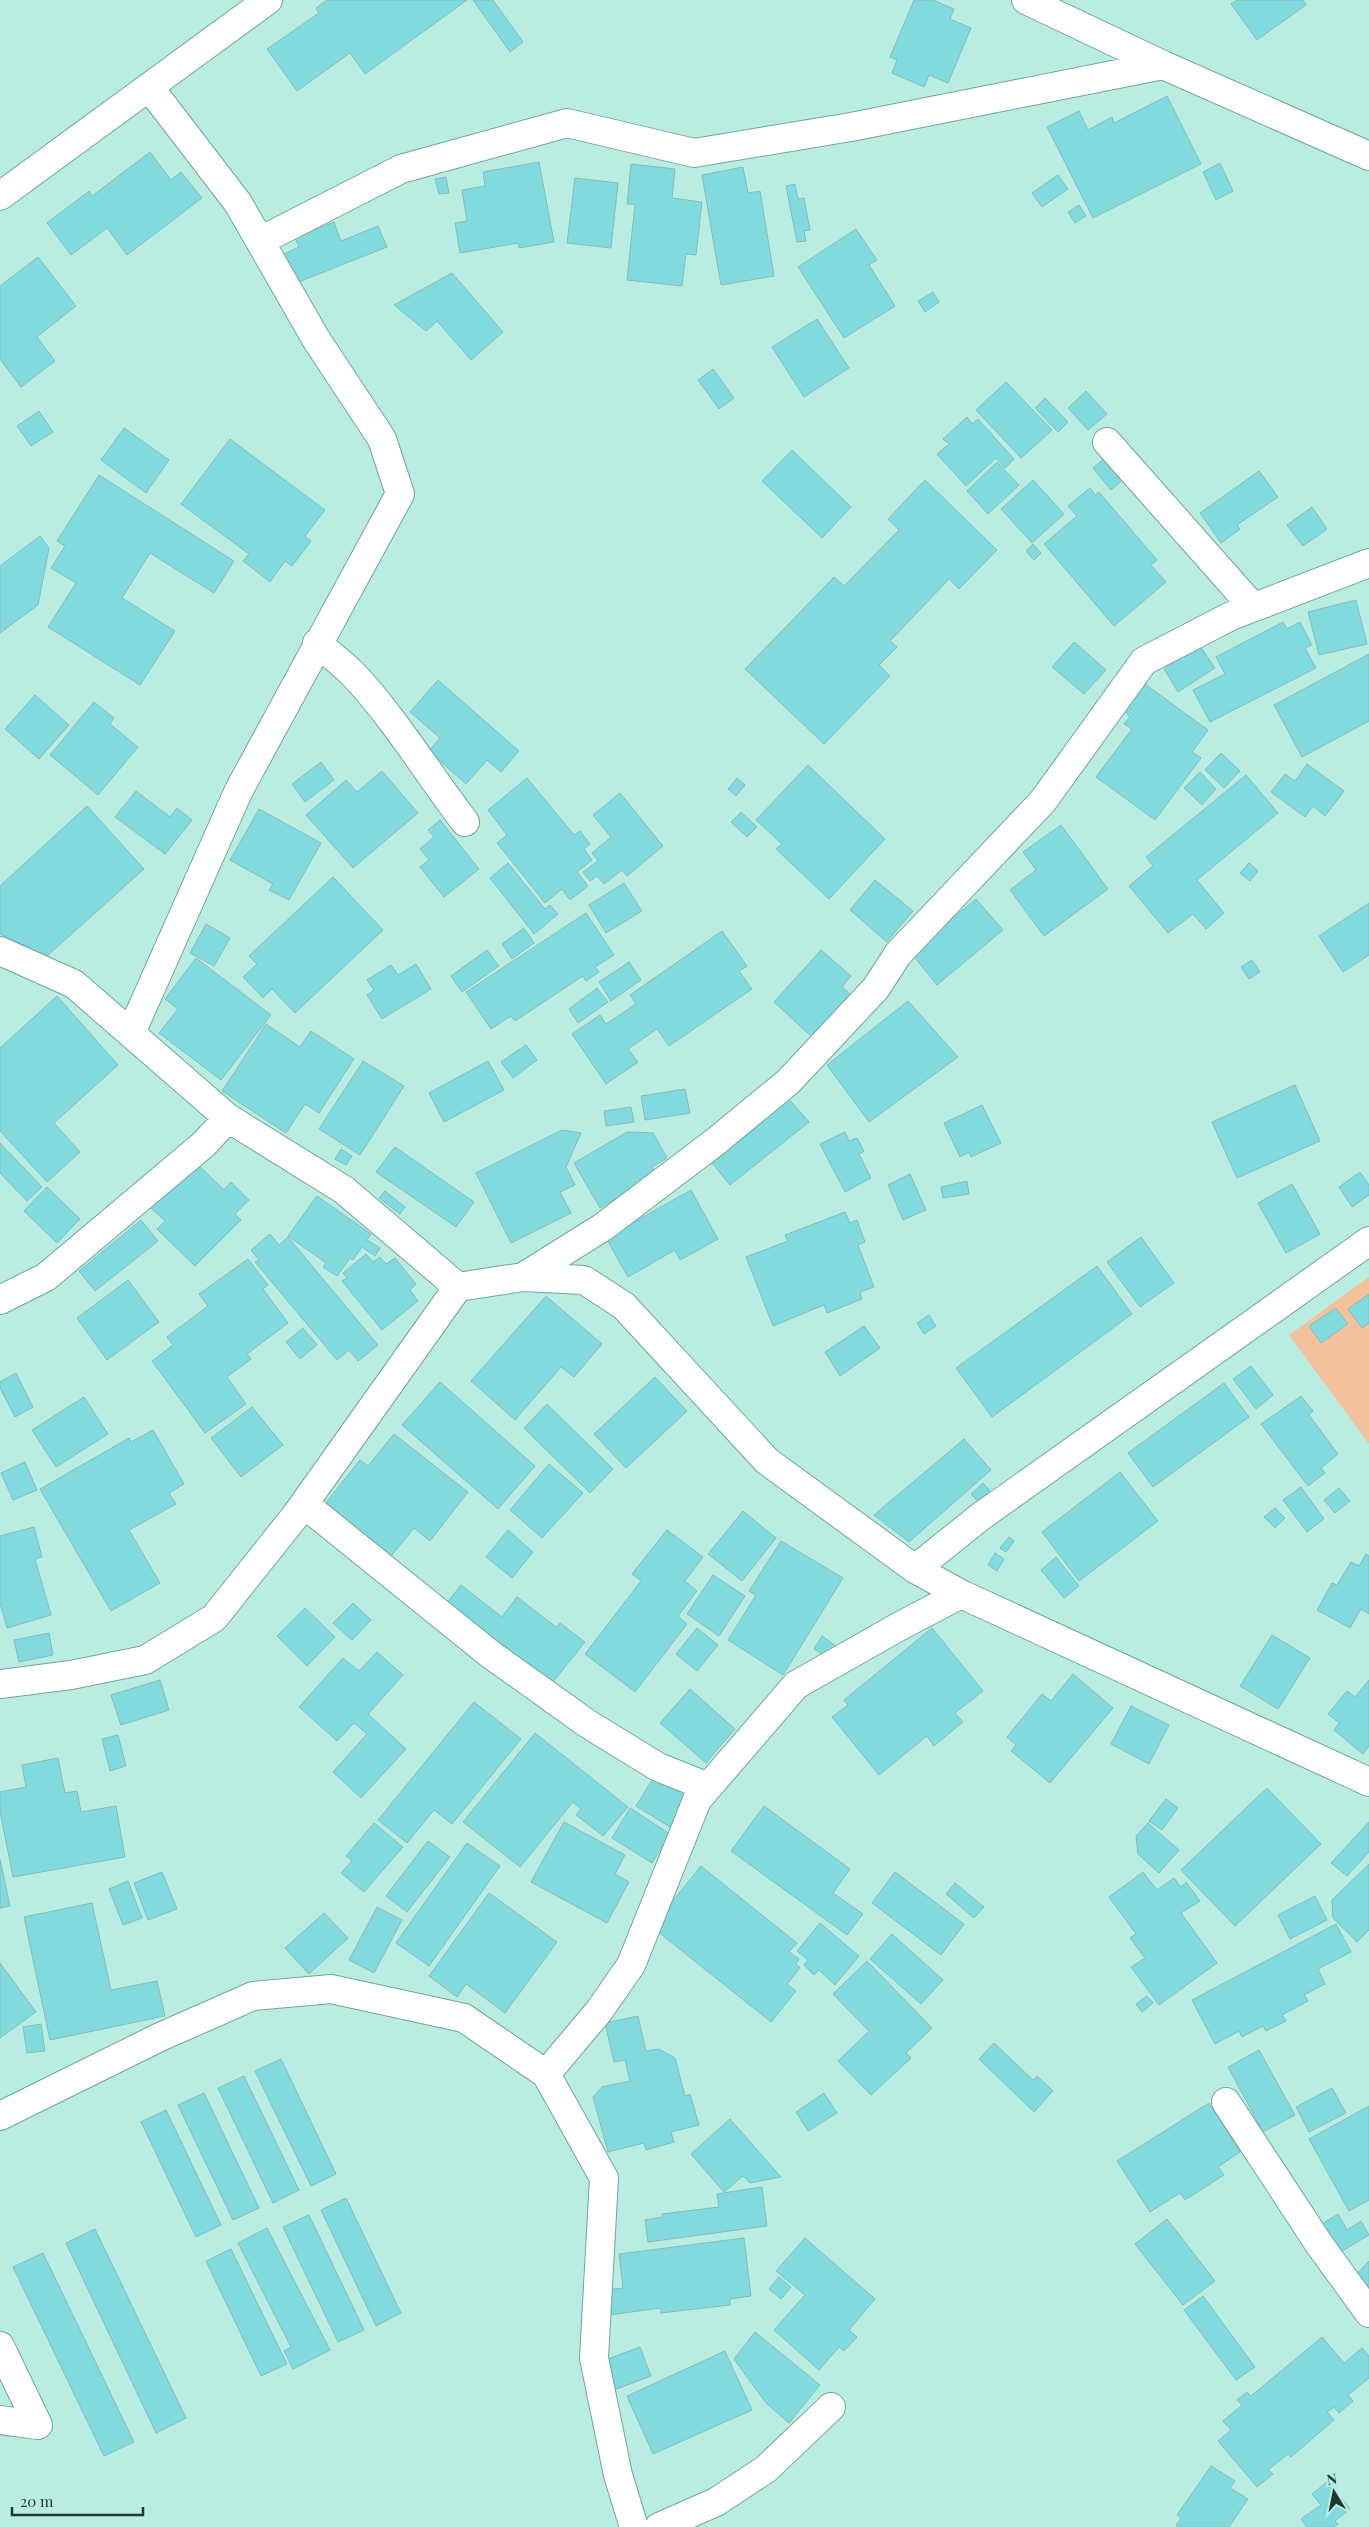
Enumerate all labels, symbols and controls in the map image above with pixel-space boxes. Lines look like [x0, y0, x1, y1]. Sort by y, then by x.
north arrow [1309, 2467, 1359, 2517]
text: N [1325, 2468, 1338, 2489]
scale bar [12, 2484, 144, 2516]
text: 20 m [20, 2491, 54, 2511]

